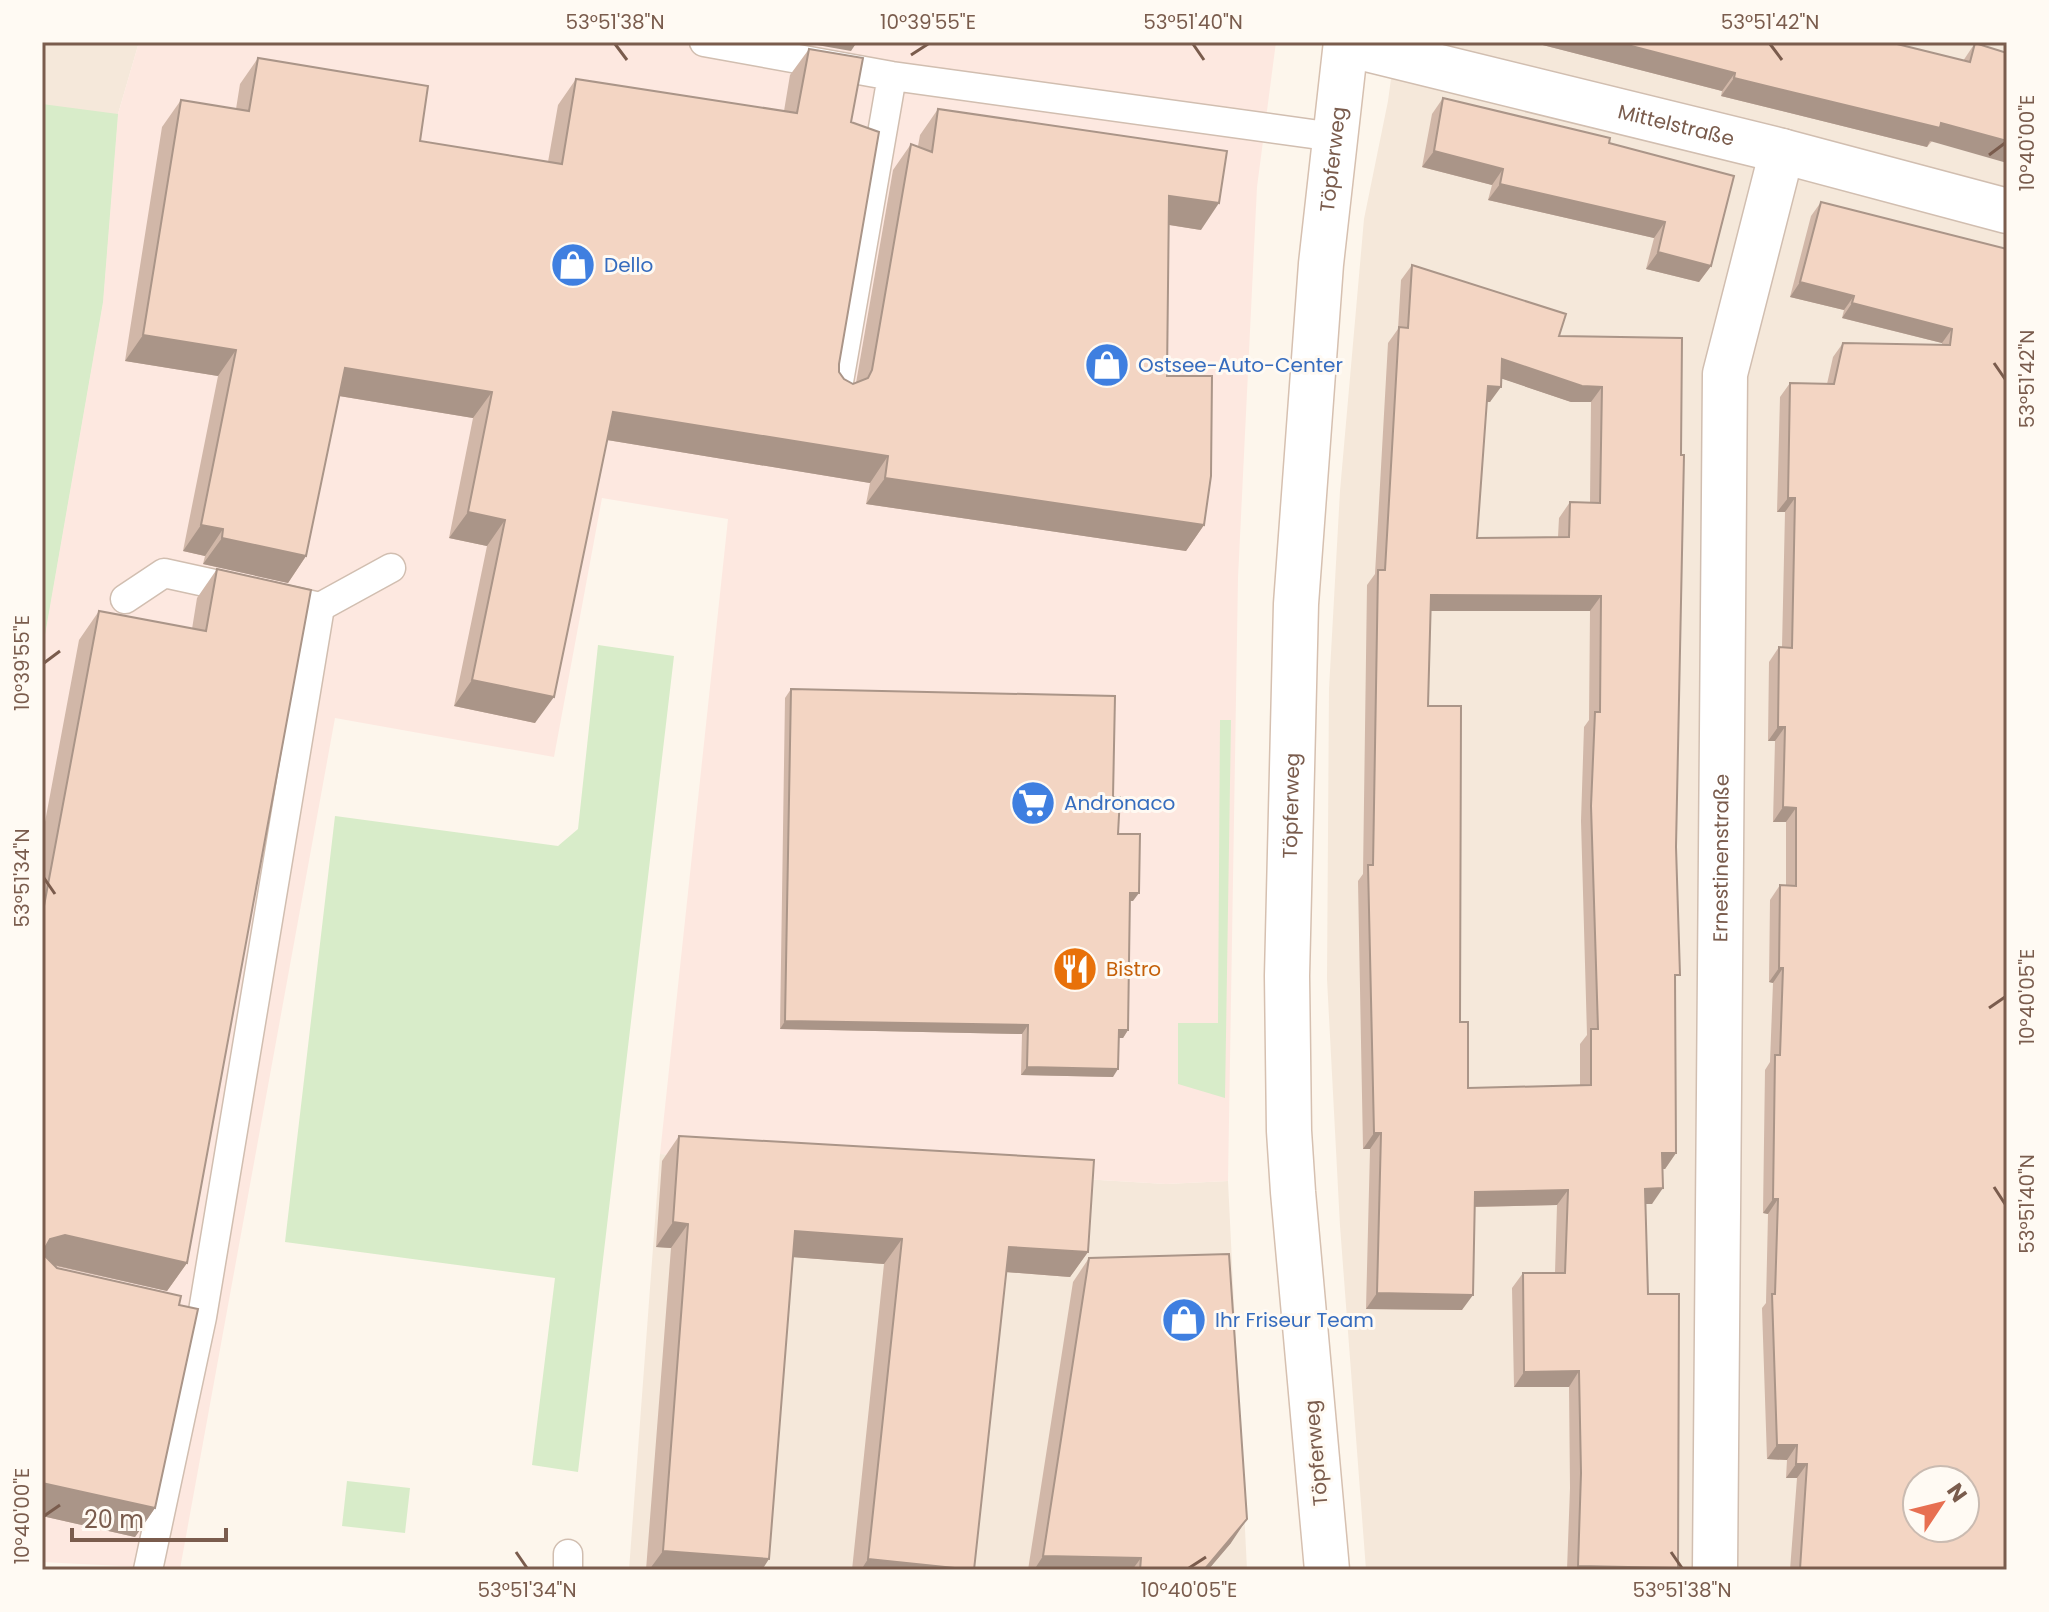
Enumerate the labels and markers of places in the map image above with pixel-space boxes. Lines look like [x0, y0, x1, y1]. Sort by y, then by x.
shop icon: Dello [549, 241, 597, 289]
place label: Dello [604, 251, 653, 279]
shop icon: Ostsee-Auto-Center [1083, 341, 1131, 389]
place label: Ostsee-Auto-Center [1138, 351, 1343, 379]
supermarket icon: Andronaco [1009, 779, 1057, 827]
place label: Andronaco [1064, 789, 1175, 817]
restaurant icon: Bistro [1051, 945, 1099, 993]
place label: Bistro [1106, 955, 1161, 983]
shop icon: Ihr Friseur Team [1160, 1296, 1208, 1344]
place label: Ihr Friseur Team [1215, 1306, 1374, 1334]

